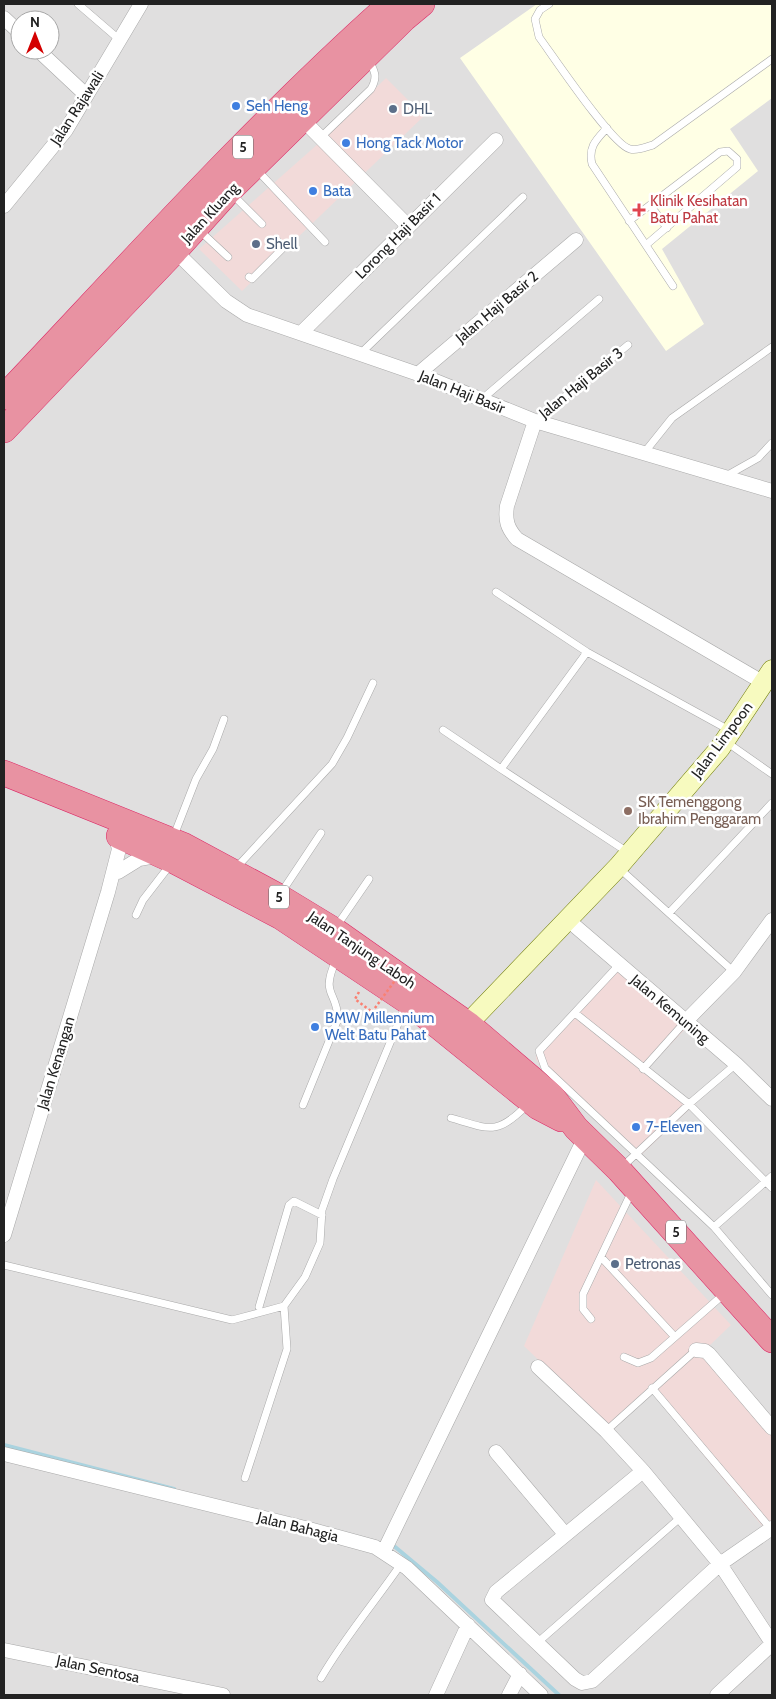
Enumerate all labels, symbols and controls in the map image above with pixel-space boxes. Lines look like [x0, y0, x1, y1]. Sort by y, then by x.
north arrow [10, 10, 60, 60]
text: N [30, 13, 40, 31]
street label: Jalan Rajawali [46, 68, 108, 149]
place label: Seh Heng [246, 97, 308, 115]
marker: Seh Heng [230, 100, 242, 112]
place label: DHL [403, 100, 432, 118]
marker: DHL [387, 103, 399, 115]
place label: Hong Tack Motor [356, 134, 463, 152]
road number: 5 [233, 136, 253, 158]
marker: Hong Tack Motor [340, 137, 352, 149]
street label: Jalan Kluang [177, 179, 243, 248]
place label: Bata [323, 182, 352, 200]
marker: Bata [307, 185, 319, 197]
street label: Lorong Haji Basir 1 [351, 189, 445, 283]
place label: Klinik Kesihatan Batu Pahat [650, 192, 748, 227]
marker: Klinik Kesihatan Batu Pahat [632, 203, 646, 217]
place label: Shell [266, 235, 298, 253]
marker: Shell [250, 238, 262, 250]
street label: Jalan Haji Basir 2 [451, 267, 542, 347]
street label: Jalan Haji Basir 3 [535, 344, 627, 423]
street label: Jalan Haji Basir [415, 366, 508, 417]
street label: Jalan Limpoon [687, 698, 756, 782]
place label: SK Temenggong Ibrahim Penggaram [638, 793, 761, 828]
marker: SK Temenggong Ibrahim Penggaram [622, 805, 634, 817]
road number: 5 [269, 886, 289, 909]
street label: Jalan Tanjung Laboh [304, 907, 419, 993]
street label: Jalan Kemuning [626, 970, 714, 1048]
place label: BMW Millennium Welt Batu Pahat [325, 1009, 434, 1044]
street label: Jalan Kenangan [33, 1014, 79, 1113]
marker: BMW Millennium Welt Batu Pahat [309, 1021, 321, 1033]
place label: 7-Eleven [646, 1118, 702, 1136]
marker: 7-Eleven [630, 1121, 642, 1133]
road number: 5 [666, 1220, 686, 1244]
place label: Petronas [625, 1255, 681, 1273]
marker: Petronas [609, 1258, 621, 1270]
street label: Jalan Bahagia [255, 1508, 341, 1546]
street label: Jalan Sentosa [54, 1651, 142, 1687]

